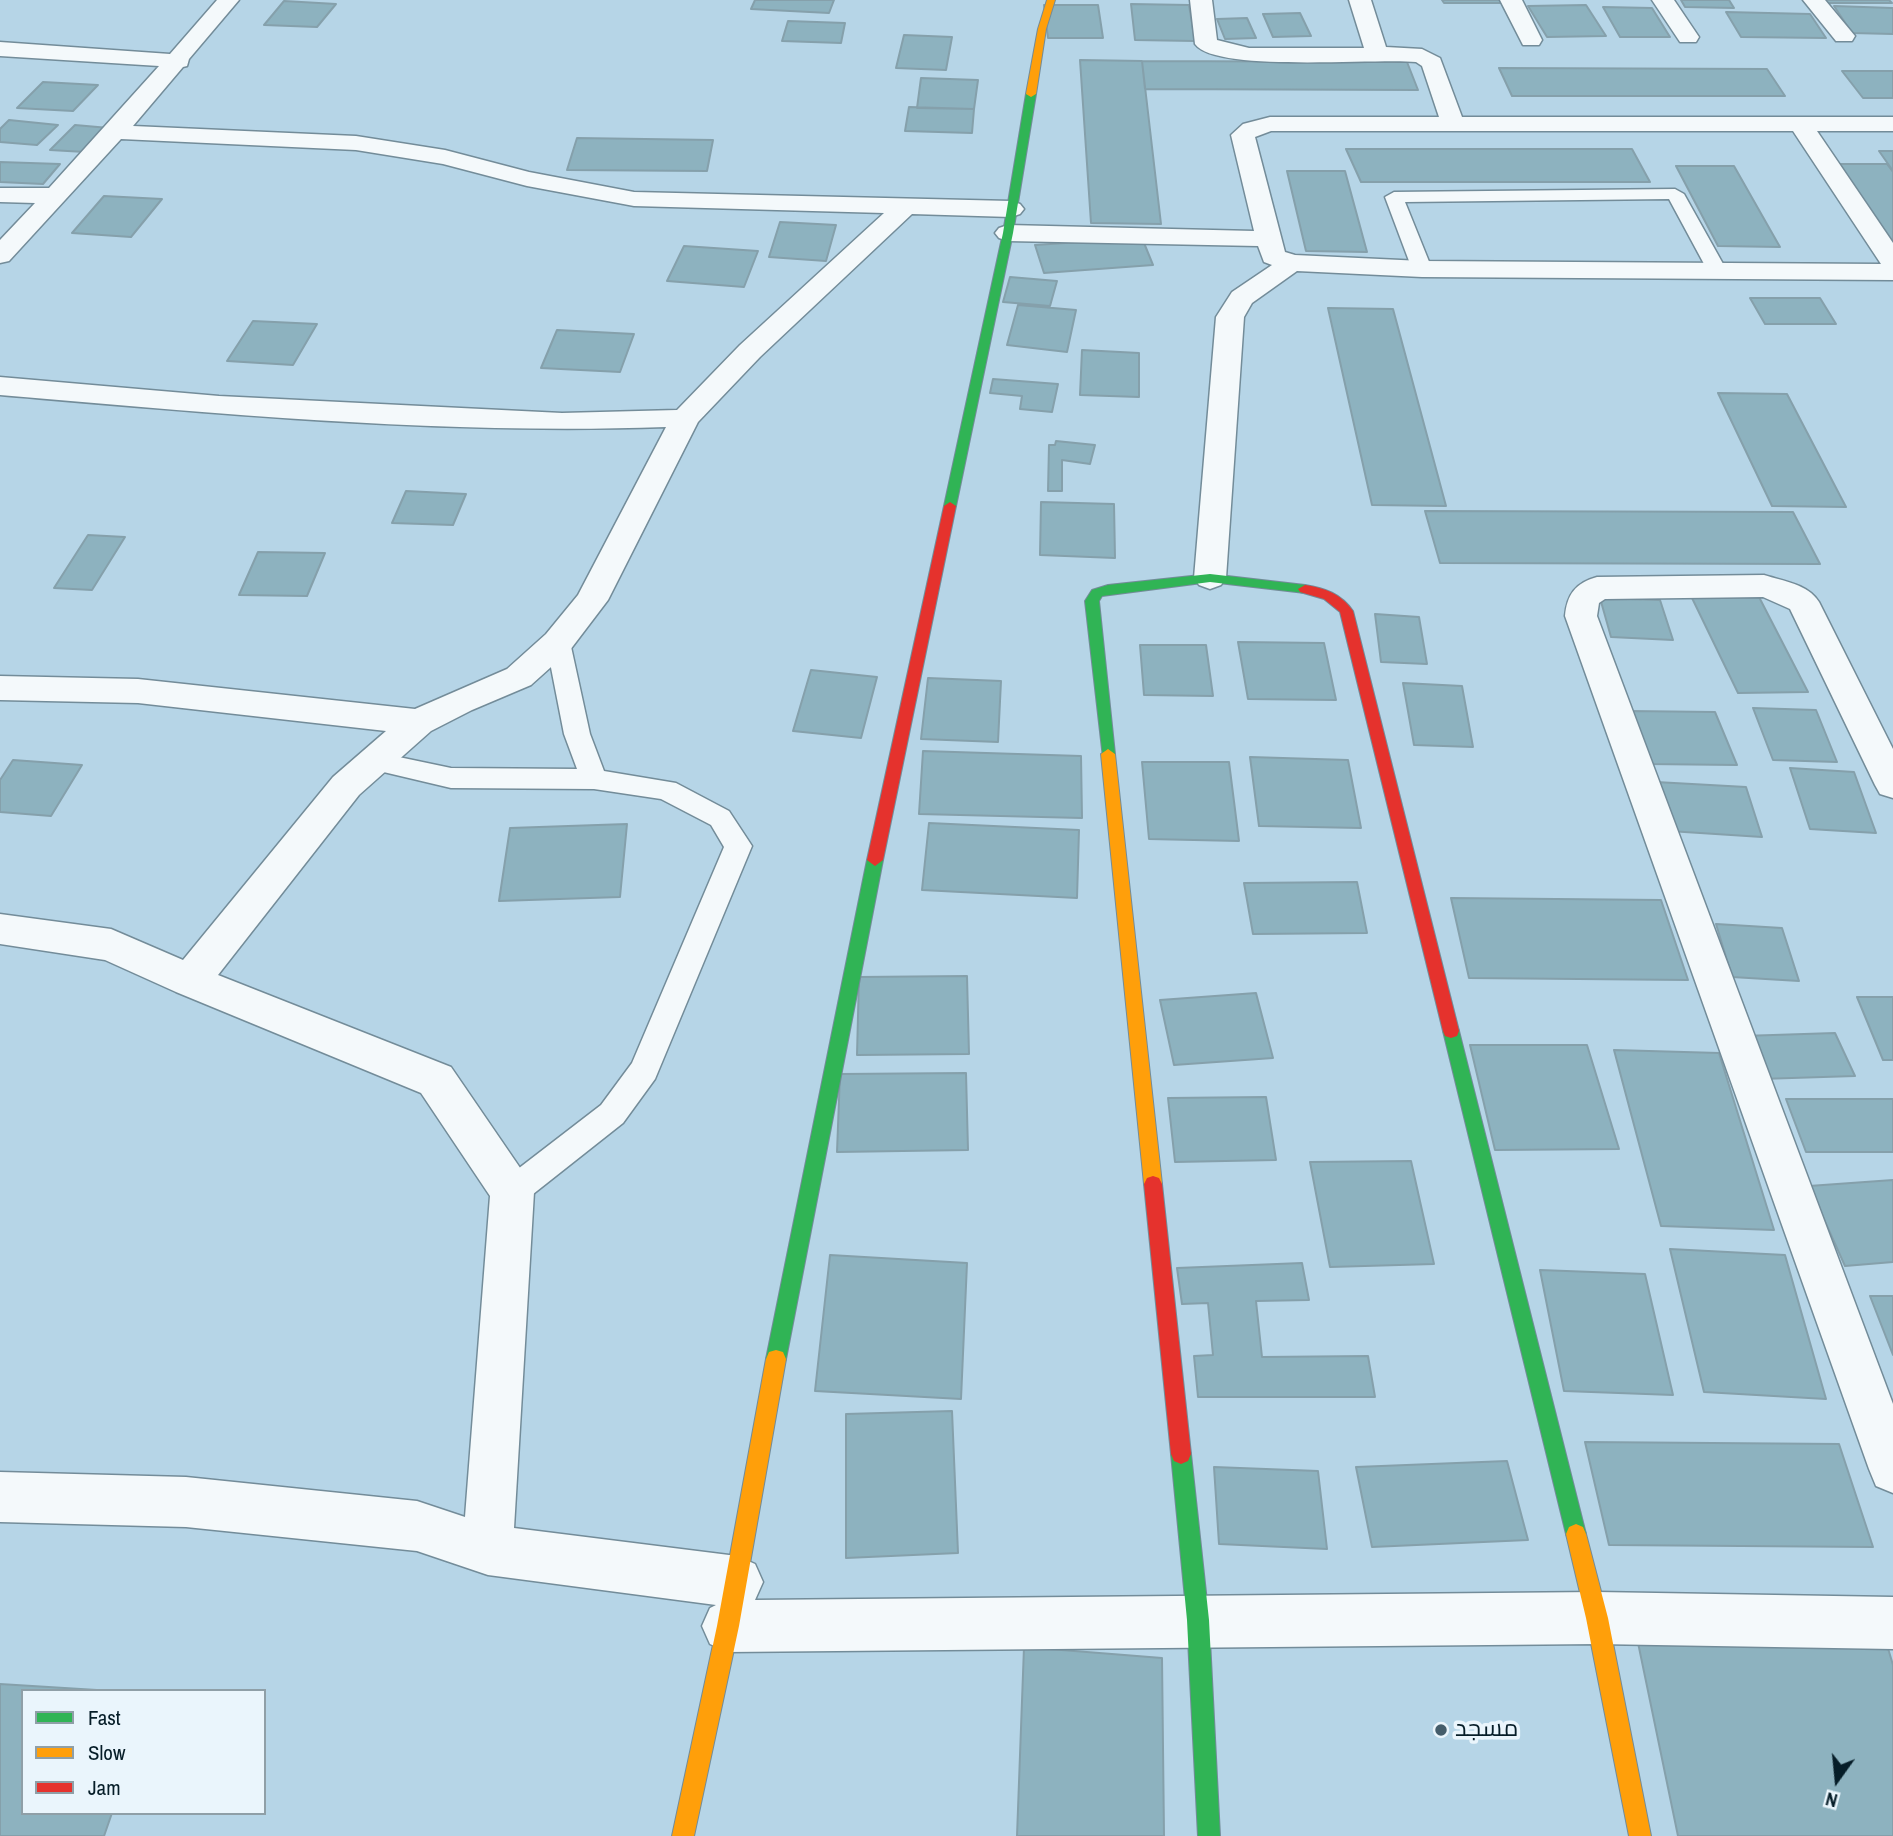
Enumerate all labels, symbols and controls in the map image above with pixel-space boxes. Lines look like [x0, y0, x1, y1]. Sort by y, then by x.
legend [21, 1689, 266, 1815]
text: Fast [88, 1703, 121, 1732]
place label: مسجد [1455, 1716, 1518, 1744]
marker: مسجد [1433, 1722, 1449, 1738]
text: Slow [88, 1738, 125, 1767]
north arrow [1802, 1745, 1872, 1815]
text: Jam [88, 1773, 121, 1802]
text: N [1823, 1786, 1840, 1814]

